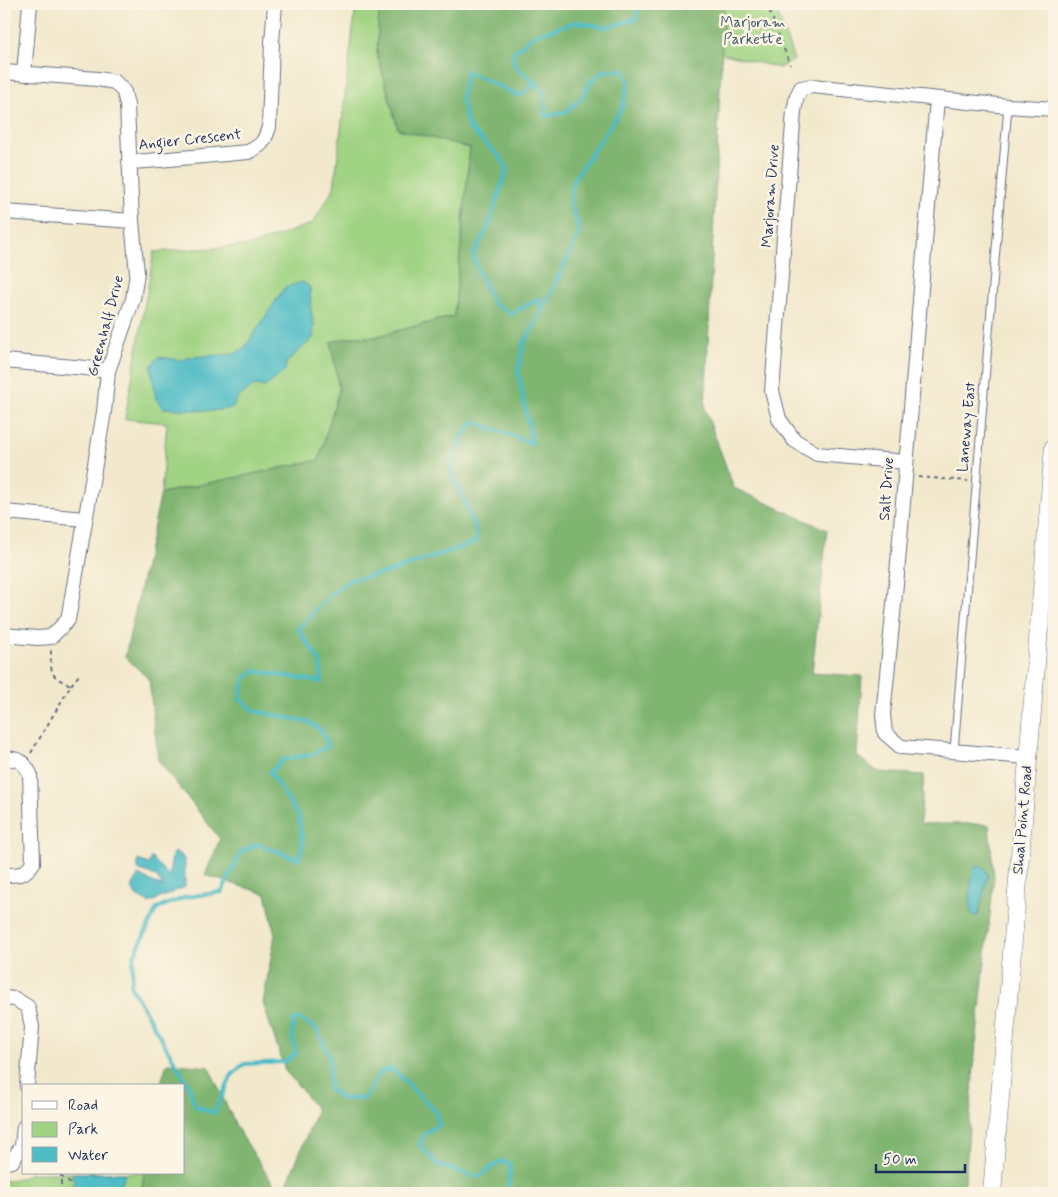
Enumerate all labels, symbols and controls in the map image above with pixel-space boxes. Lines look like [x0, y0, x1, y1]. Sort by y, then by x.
park label: Marjoram Parkette [720, 13, 786, 50]
street label: Angier Crescent [137, 125, 243, 156]
street label: Marjoram Drive [757, 143, 785, 248]
street label: Greenhalf Drive [83, 273, 129, 379]
street label: Laneway East [953, 380, 981, 473]
street label: Salt Drive [875, 456, 899, 522]
street label: Shoal Point Road [1008, 765, 1038, 875]
legend [22, 1084, 185, 1174]
text: Road [68, 1096, 98, 1116]
text: Park [68, 1120, 98, 1140]
scale bar [876, 1142, 964, 1174]
text: Water [68, 1146, 108, 1166]
text: 50 m [883, 1150, 917, 1170]

